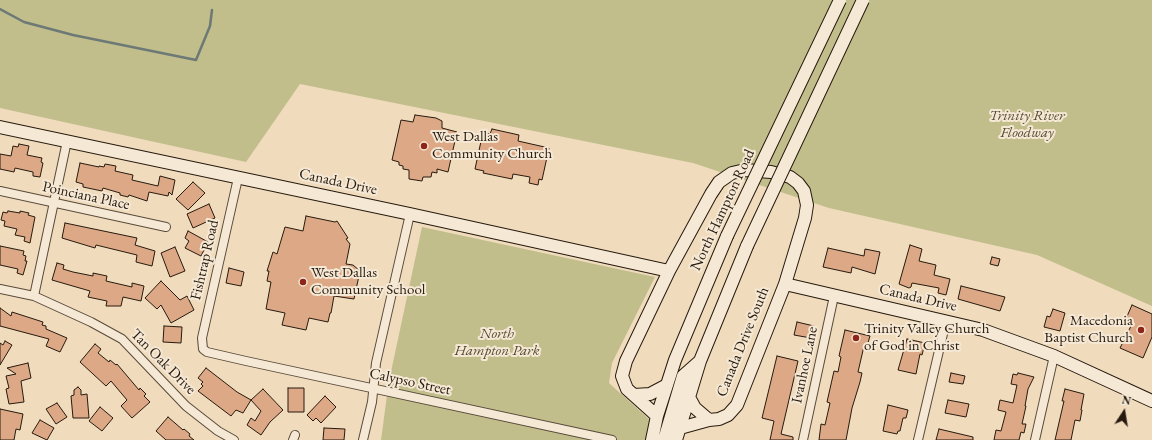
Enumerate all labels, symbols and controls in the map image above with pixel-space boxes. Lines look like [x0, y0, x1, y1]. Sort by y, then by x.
park label: Trinity River Floodway [989, 107, 1065, 142]
place label: West Dallas Community Church [432, 128, 552, 163]
marker: West Dallas Community Church [419, 141, 429, 151]
street label: North Hampton Road [687, 146, 759, 274]
street label: Canada Drive [297, 165, 379, 199]
street label: Poinciana Place [41, 178, 131, 214]
street label: Fishtrap Road [187, 218, 223, 302]
place label: West Dallas Community School [311, 264, 425, 299]
marker: West Dallas Community School [298, 277, 308, 287]
street label: Canada Drive [877, 280, 959, 316]
street label: Canada Drive South [713, 284, 773, 400]
place label: Macedonia Baptist Church [1044, 312, 1133, 347]
place label: Trinity Valley Church of God in Christ [864, 320, 989, 355]
park label: North Hampton Park [454, 325, 540, 360]
street label: Ivanhoe Lane [788, 325, 822, 405]
marker: Macedonia Baptist Church [1136, 325, 1146, 335]
street label: Tan Oak Drive [127, 326, 199, 398]
marker: Trinity Valley Church of God in Christ [851, 333, 861, 343]
street label: Calypso Street [368, 365, 452, 399]
north arrow [1104, 392, 1144, 432]
text: N [1121, 392, 1132, 408]

